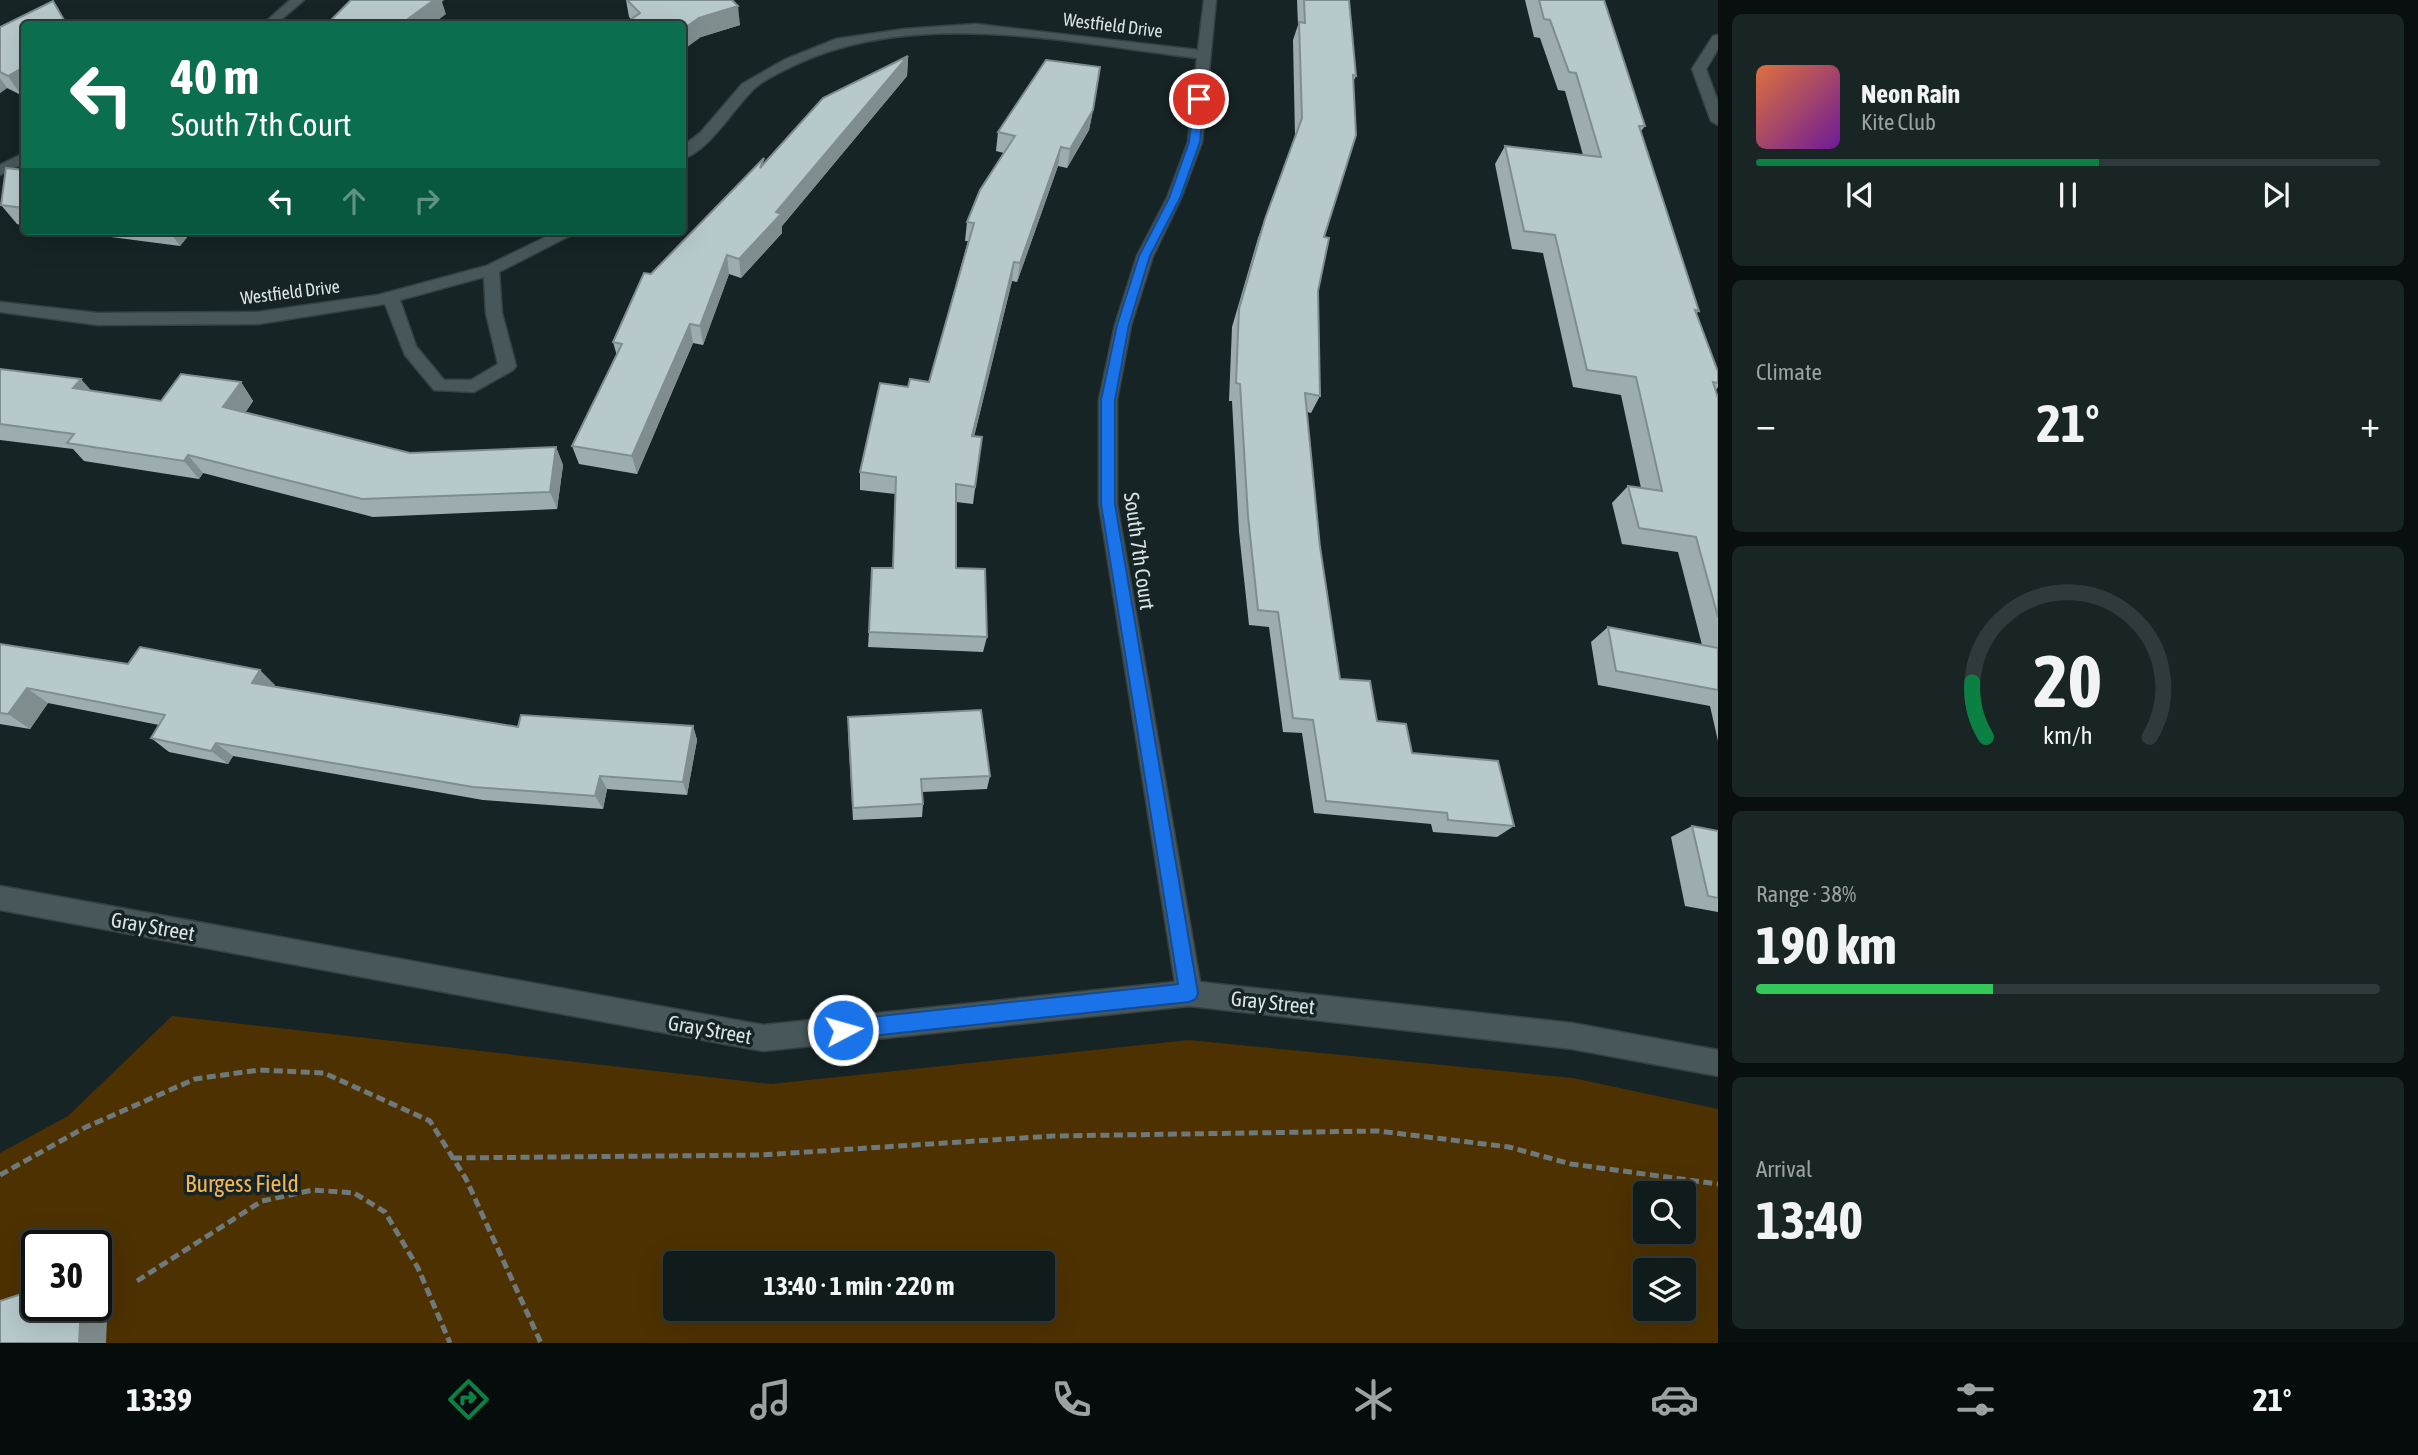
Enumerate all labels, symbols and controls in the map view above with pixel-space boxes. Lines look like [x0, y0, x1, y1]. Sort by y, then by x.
street label: Westfield Drive [1062, 8, 1164, 42]
text: 40 m [171, 48, 259, 104]
icon: left [56, 49, 147, 140]
pin [1169, 69, 1229, 129]
text: Neon Rain [1861, 79, 1960, 109]
icon: arrive [1180, 80, 1218, 118]
text: South 7th Court [171, 106, 351, 143]
text: Kite Club [1861, 109, 1936, 135]
icon: previous [1841, 176, 1879, 214]
icon: pause [2049, 176, 2087, 214]
icon: next [2257, 176, 2295, 214]
icon: left [262, 182, 300, 220]
icon: ahead [335, 182, 373, 220]
icon: right [408, 182, 446, 220]
street label: Westfield Drive [239, 275, 341, 309]
text: Climate [1756, 359, 1822, 385]
text: 21° [2036, 393, 2100, 453]
text: − [1756, 402, 1776, 445]
text: + [2360, 402, 2380, 445]
street label: South 7th Court [1120, 491, 1160, 611]
text: 20 [2034, 640, 2102, 723]
text: km/h [2043, 721, 2093, 749]
text: Range · 38% [1756, 881, 1856, 907]
street label: Gray Street [109, 907, 197, 945]
text: 190 km [1756, 915, 1897, 975]
street label: Gray Street [1230, 986, 1316, 1018]
position arrow [806, 993, 880, 1067]
street label: Gray Street [666, 1010, 754, 1048]
text: Arrival [1756, 1156, 1812, 1182]
park label: Burgess Field [185, 1170, 299, 1197]
map controls [1633, 1181, 1696, 1321]
button: search [1633, 1181, 1696, 1244]
text: 13:40 [1756, 1190, 1863, 1250]
speed limit sign: 30 [21, 1230, 112, 1321]
button: layers [1633, 1258, 1696, 1321]
text: 13:40 · 1 min · 220 m [764, 1271, 954, 1301]
icon: directions [444, 1375, 493, 1424]
icon: music [746, 1375, 795, 1424]
icon: phone [1047, 1375, 1096, 1424]
icon: climate [1349, 1375, 1398, 1424]
icon: car [1650, 1375, 1699, 1424]
icon: filters [1951, 1375, 2000, 1424]
text: 13:39 [126, 1381, 192, 1418]
text: 21° [2253, 1381, 2292, 1418]

